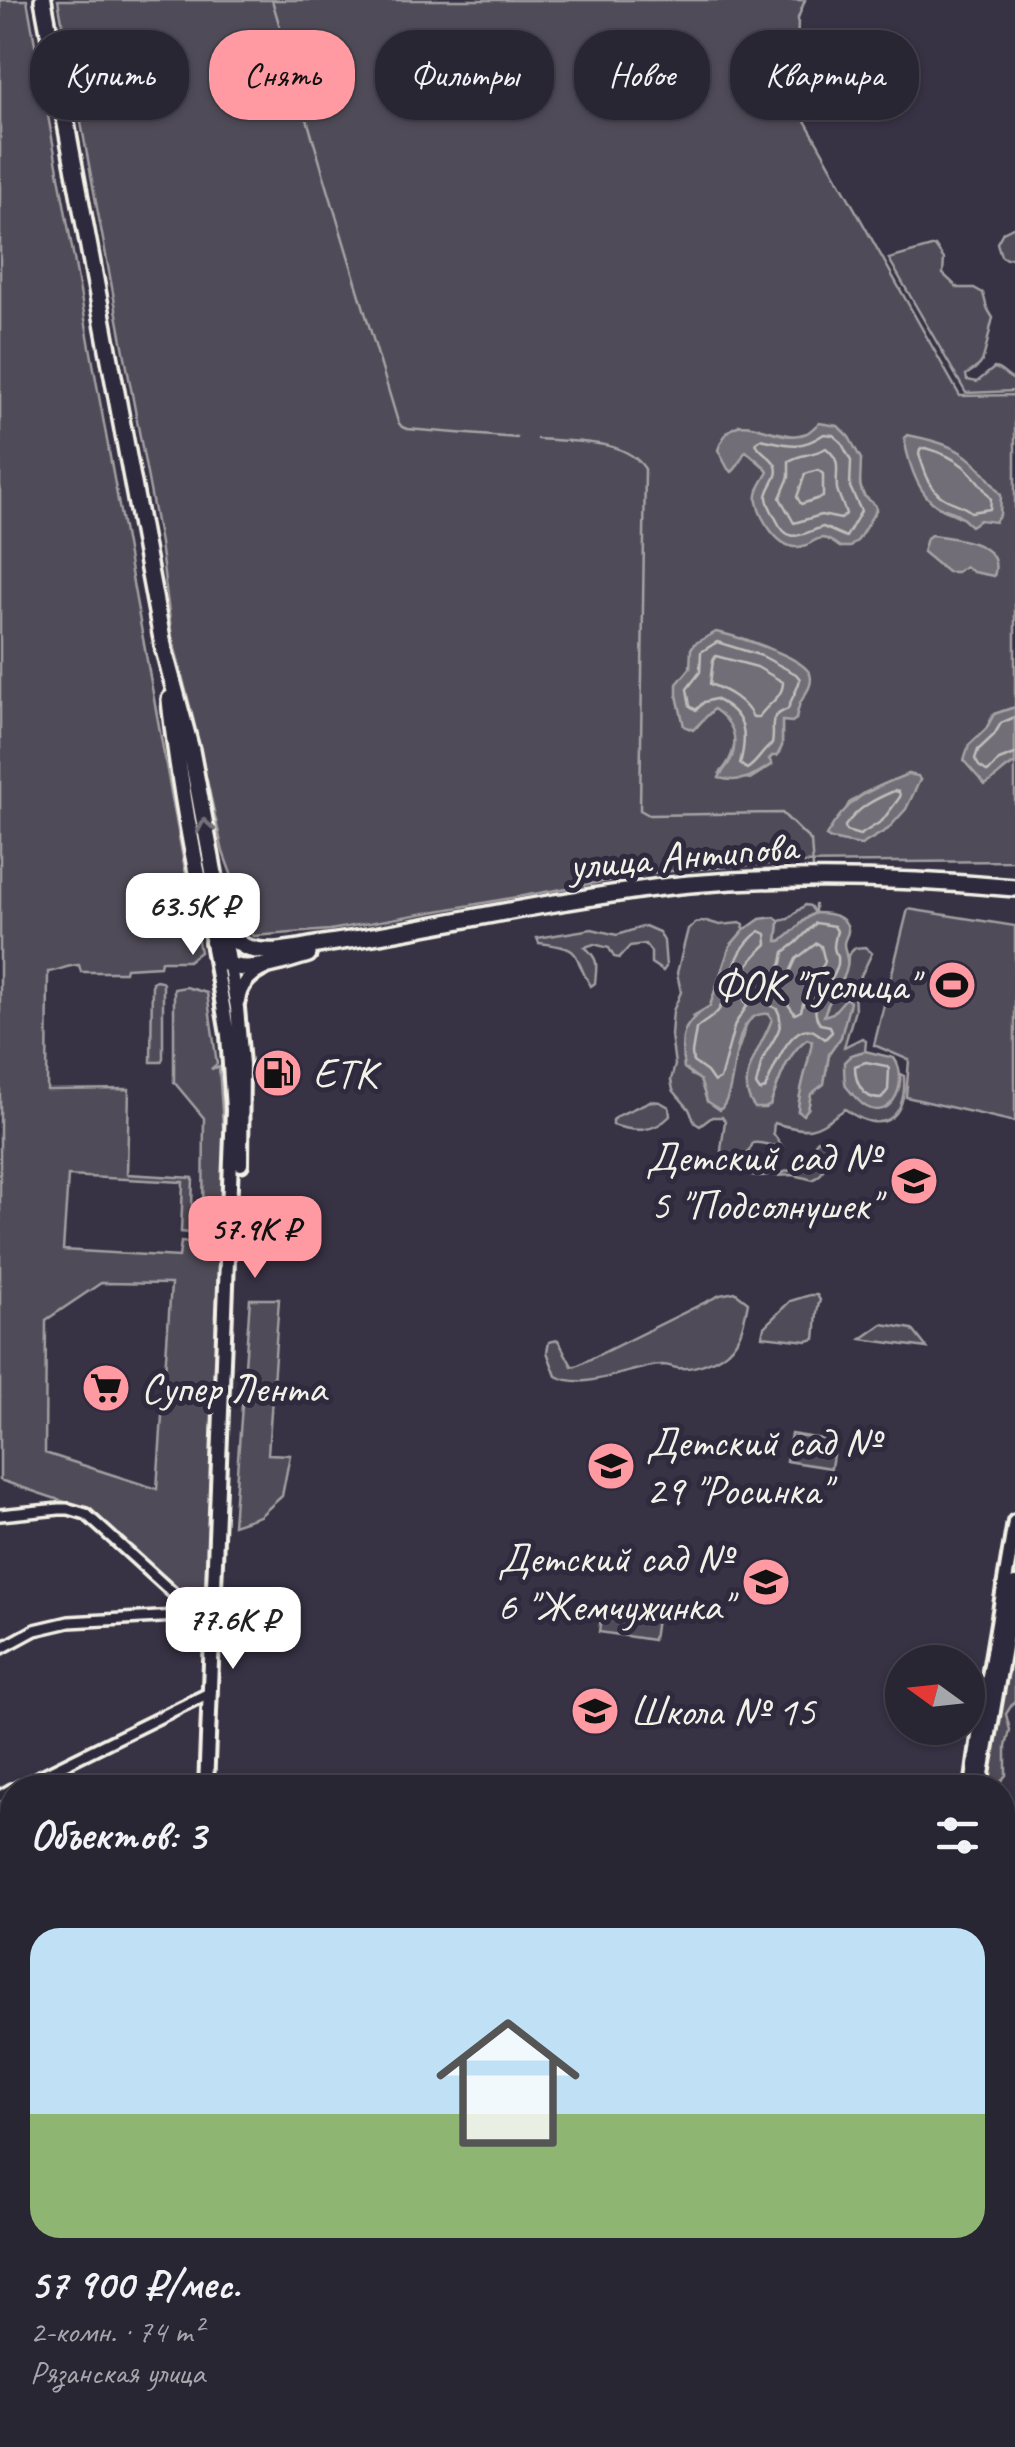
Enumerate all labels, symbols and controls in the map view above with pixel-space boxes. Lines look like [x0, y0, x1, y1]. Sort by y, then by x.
chip: Купить [30, 30, 189, 120]
chip: Снять [209, 30, 355, 120]
chip: Фильтры [375, 30, 554, 120]
chip: Новое [574, 30, 710, 120]
chip: Квартира [730, 30, 919, 120]
one-way arrow [195, 818, 216, 835]
street label: улица Антипова [564, 819, 803, 893]
pin: 63.5K ₽ [101, 873, 285, 958]
text: 63.5K ₽ [148, 885, 238, 926]
place label: ФОК "Гуслица" [713, 959, 925, 1012]
sports icon: ФОК "Гуслица" [926, 959, 978, 1011]
fuel station icon: ЕТК [252, 1047, 304, 1099]
place label: ЕТК [313, 1047, 383, 1100]
place label: Детский сад № 5 "Подсолнушек" [646, 1131, 887, 1232]
school or university icon: Детский сад № 5 "Подсолнушек" [888, 1155, 940, 1207]
pin: 57.9K ₽ [163, 1196, 347, 1281]
text: 57.9K ₽ [210, 1208, 300, 1249]
supermarket icon: Супер Лента [80, 1362, 132, 1414]
place label: Супер Лента [141, 1362, 329, 1415]
place label: Детский сад № 29 "Росинка" [646, 1416, 885, 1517]
school or university icon: Детский сад № 29 "Росинка" [585, 1440, 637, 1492]
place label: Детский сад № 6 "Жемчужинка" [497, 1532, 739, 1633]
school or university icon: Детский сад № 6 "Жемчужинка" [740, 1556, 792, 1608]
pin: 77.6K ₽ [141, 1587, 325, 1672]
text: 77.6K ₽ [188, 1599, 278, 1640]
north arrow [885, 1645, 985, 1745]
map controls [885, 1645, 985, 1745]
school or university icon: Школа № 15 [569, 1685, 621, 1737]
place label: Школа № 15 [630, 1685, 818, 1738]
icon: filters [930, 1808, 985, 1863]
text: Объектов: 3 [30, 1809, 206, 1862]
icon: home [418, 1993, 598, 2173]
text: 57 900 ₽/мес. [30, 2258, 240, 2311]
text: 2-комн. · 74 m² [30, 2311, 202, 2352]
text: Рязанская улица [30, 2352, 205, 2393]

